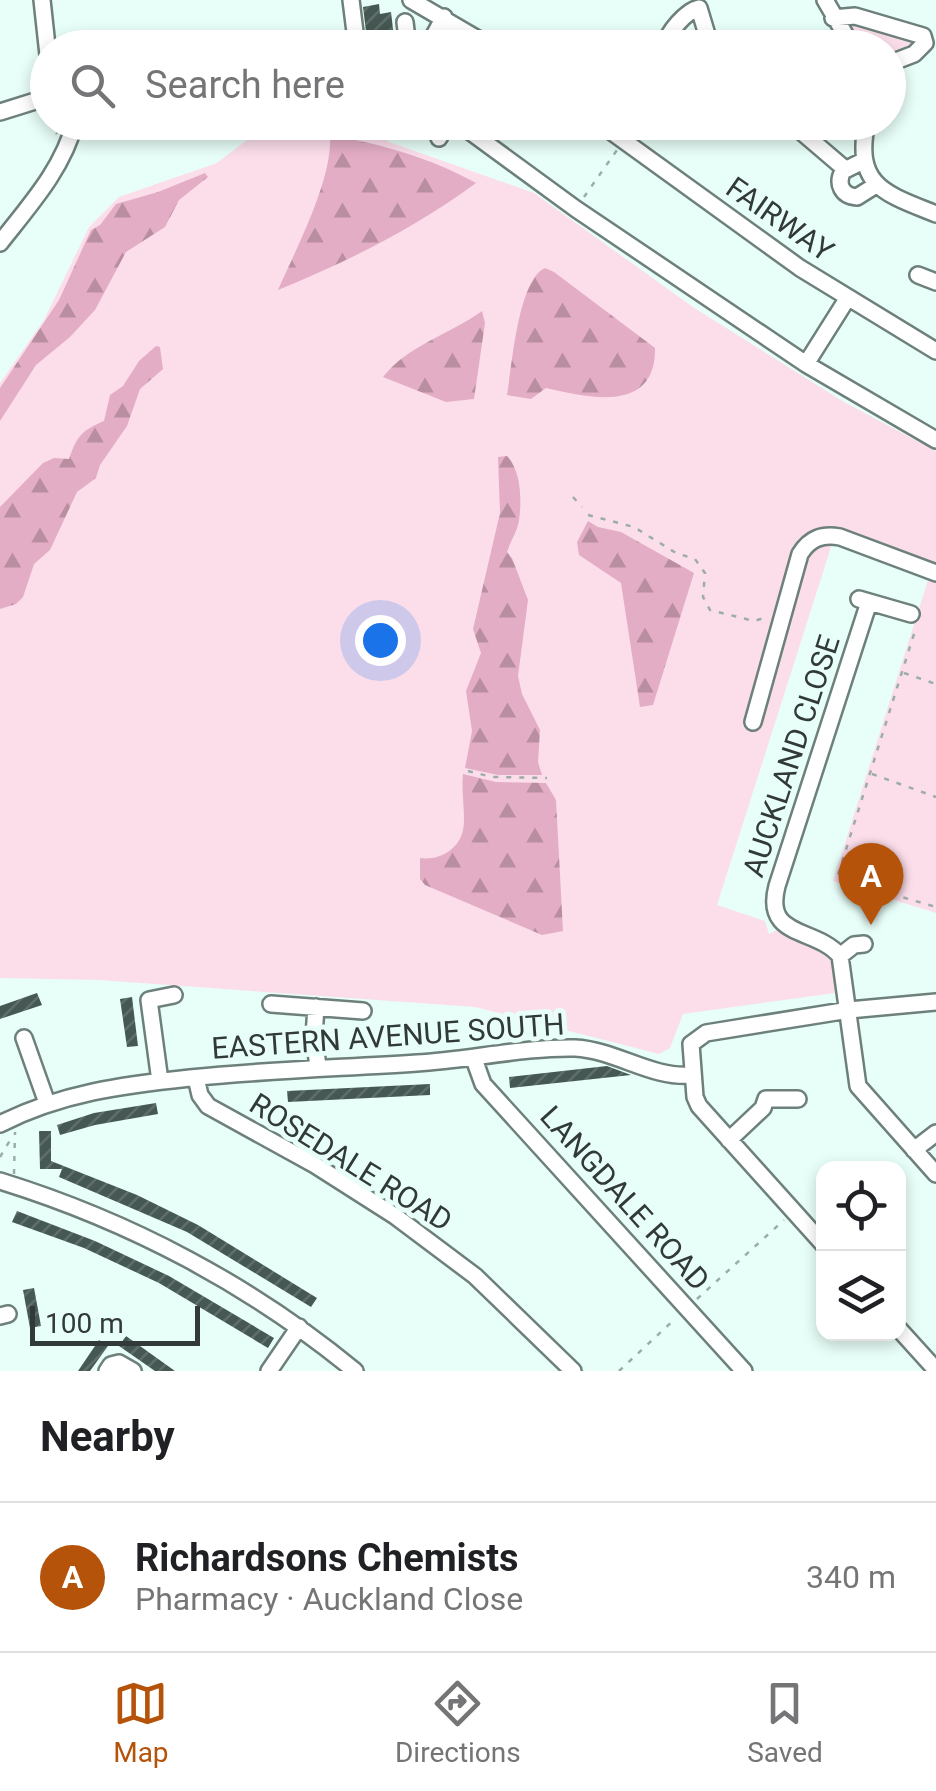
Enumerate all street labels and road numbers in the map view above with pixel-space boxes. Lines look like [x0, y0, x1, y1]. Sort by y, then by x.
street label: FAIRWAY [720, 170, 840, 268]
street label: AUCKLAND CLOSE [735, 631, 847, 881]
street label: EASTERN AVENUE SOUTH [210, 1006, 566, 1066]
street label: ROSEDALE ROAD [243, 1086, 459, 1238]
street label: LANGDALE ROAD [533, 1099, 717, 1297]

